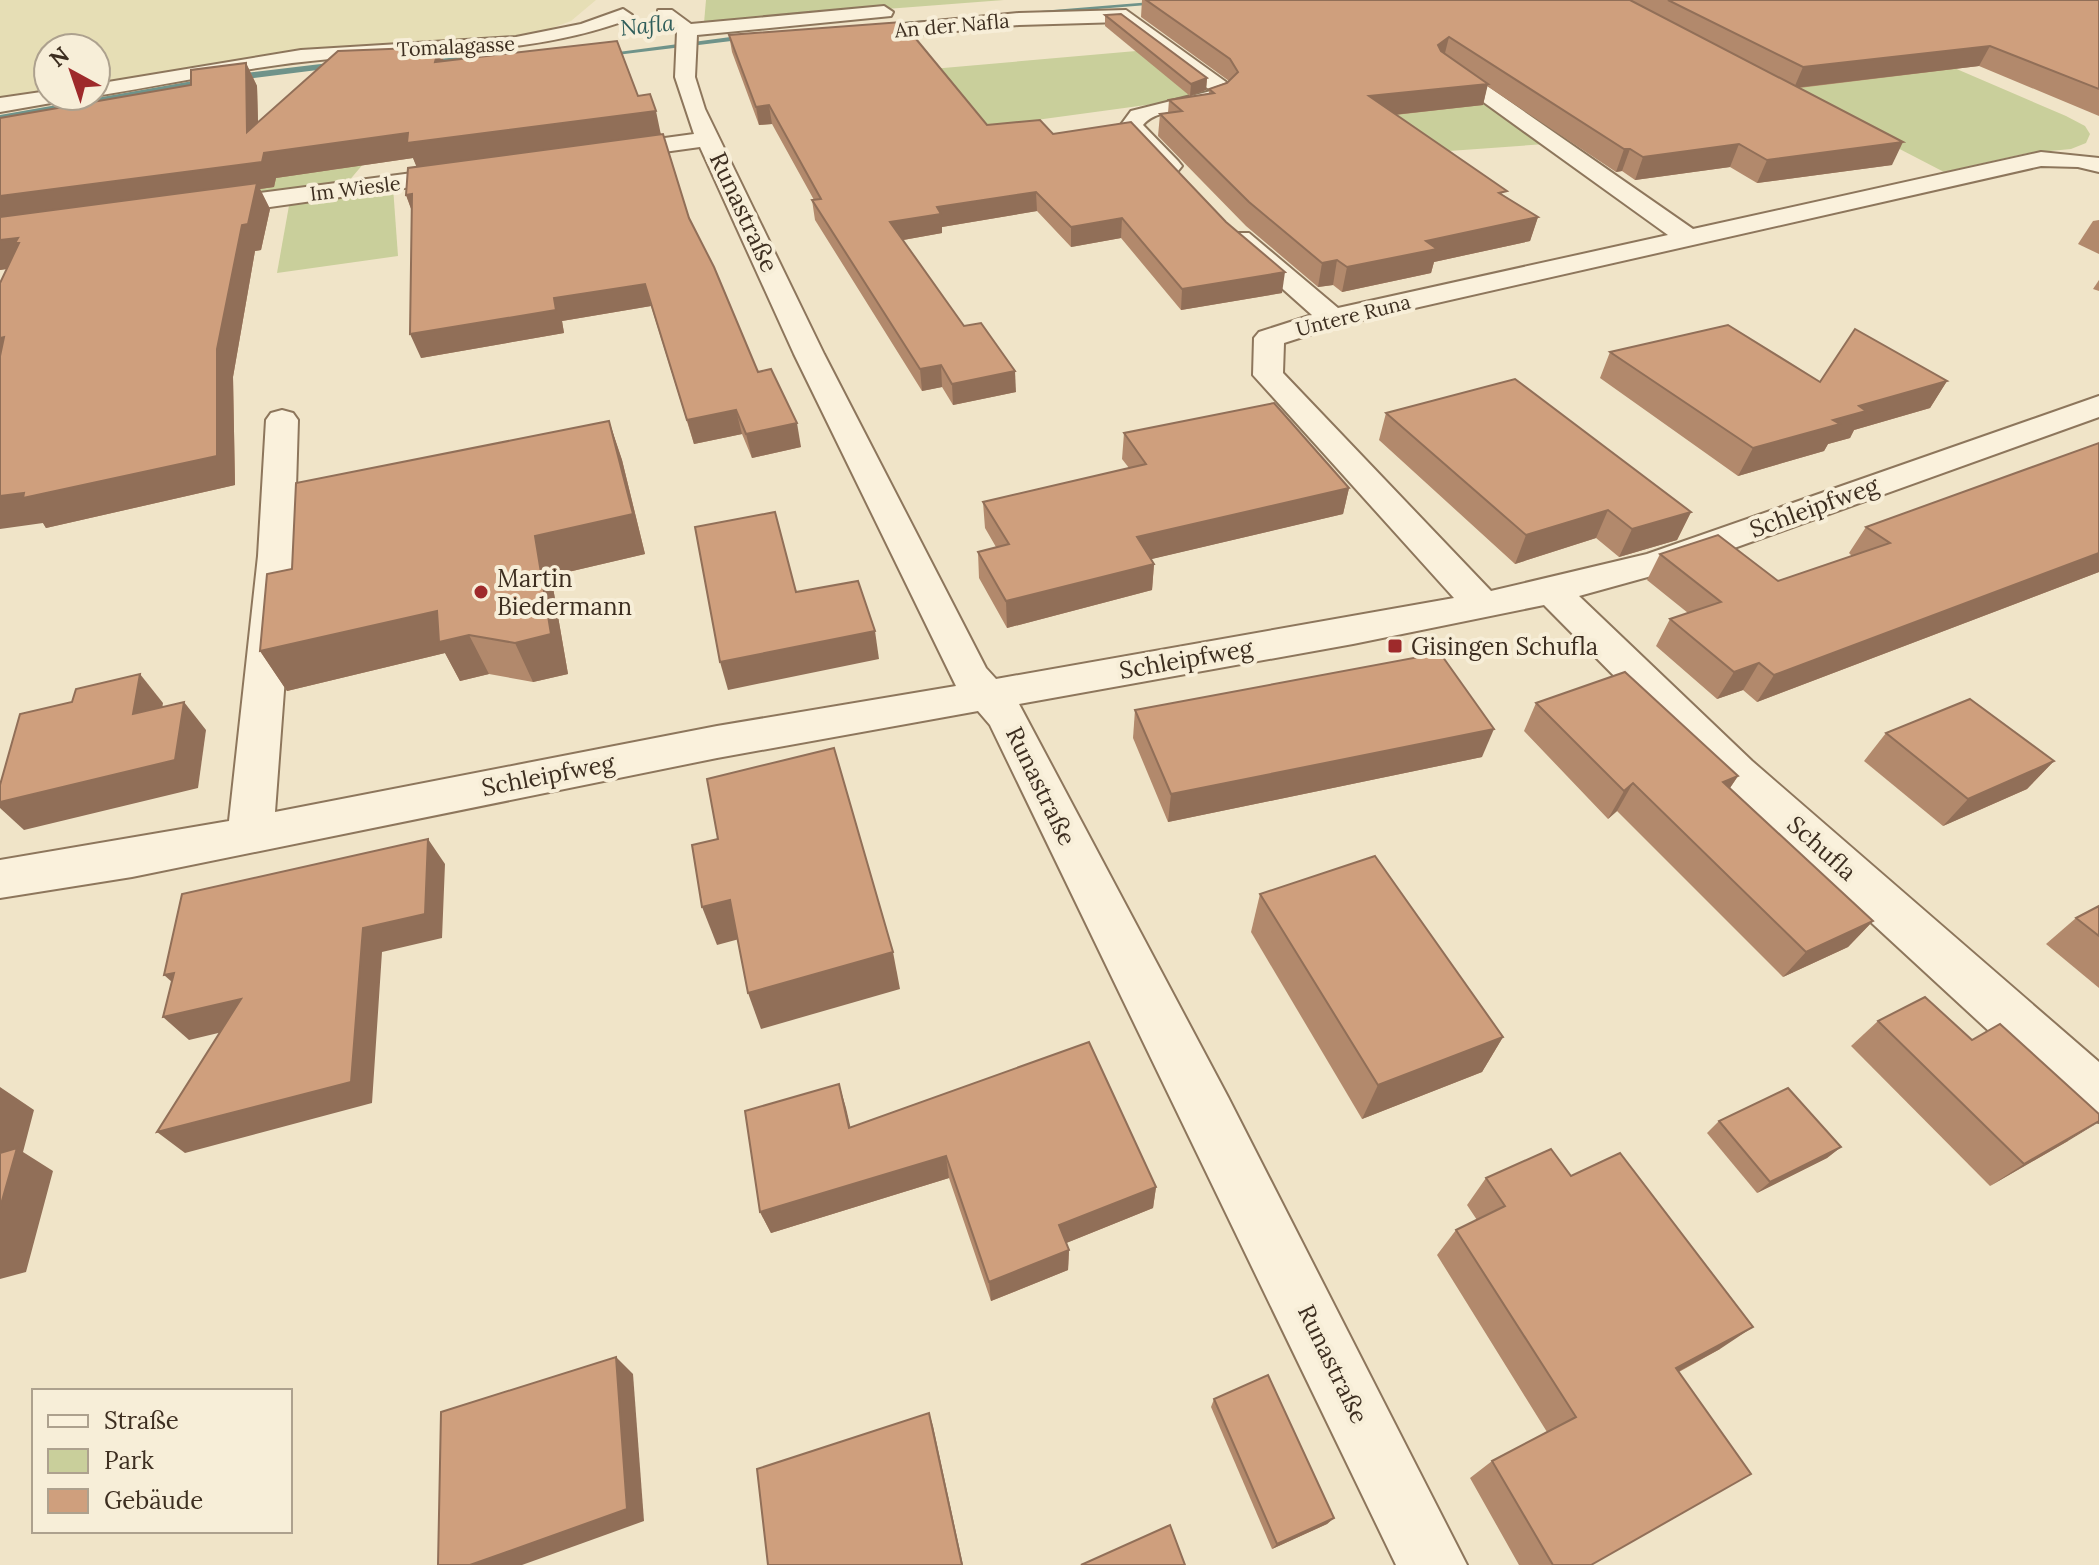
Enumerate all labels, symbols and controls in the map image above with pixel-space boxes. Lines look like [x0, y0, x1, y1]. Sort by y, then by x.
water label: Nafla [619, 8, 676, 42]
street label: An der Nafla [893, 8, 1010, 43]
street label: Tomalagasse [396, 30, 516, 62]
north arrow [32, 32, 112, 112]
text: N [44, 40, 75, 73]
street label: Runastraße [703, 147, 785, 277]
street label: Im Wiesle [308, 170, 402, 206]
street label: Untere Runa [1293, 289, 1413, 341]
street label: Schleipfweg [1745, 469, 1883, 545]
place label: Martin Biedermann [497, 563, 632, 622]
marker: Martin Biedermann [472, 583, 490, 601]
place label: Gisingen Schufla [1411, 631, 1598, 662]
street label: Schleipfweg [1117, 632, 1256, 686]
marker: Gisingen Schufla [1386, 637, 1404, 655]
street label: Runastraße [999, 721, 1083, 851]
street label: Schleipfweg [479, 747, 618, 803]
street label: Schufla [1781, 809, 1863, 887]
street label: Runastraße [1291, 1299, 1375, 1429]
legend [32, 1389, 292, 1533]
text: Straße [104, 1405, 179, 1436]
text: Park [104, 1445, 154, 1476]
text: Gebäude [104, 1485, 203, 1516]

